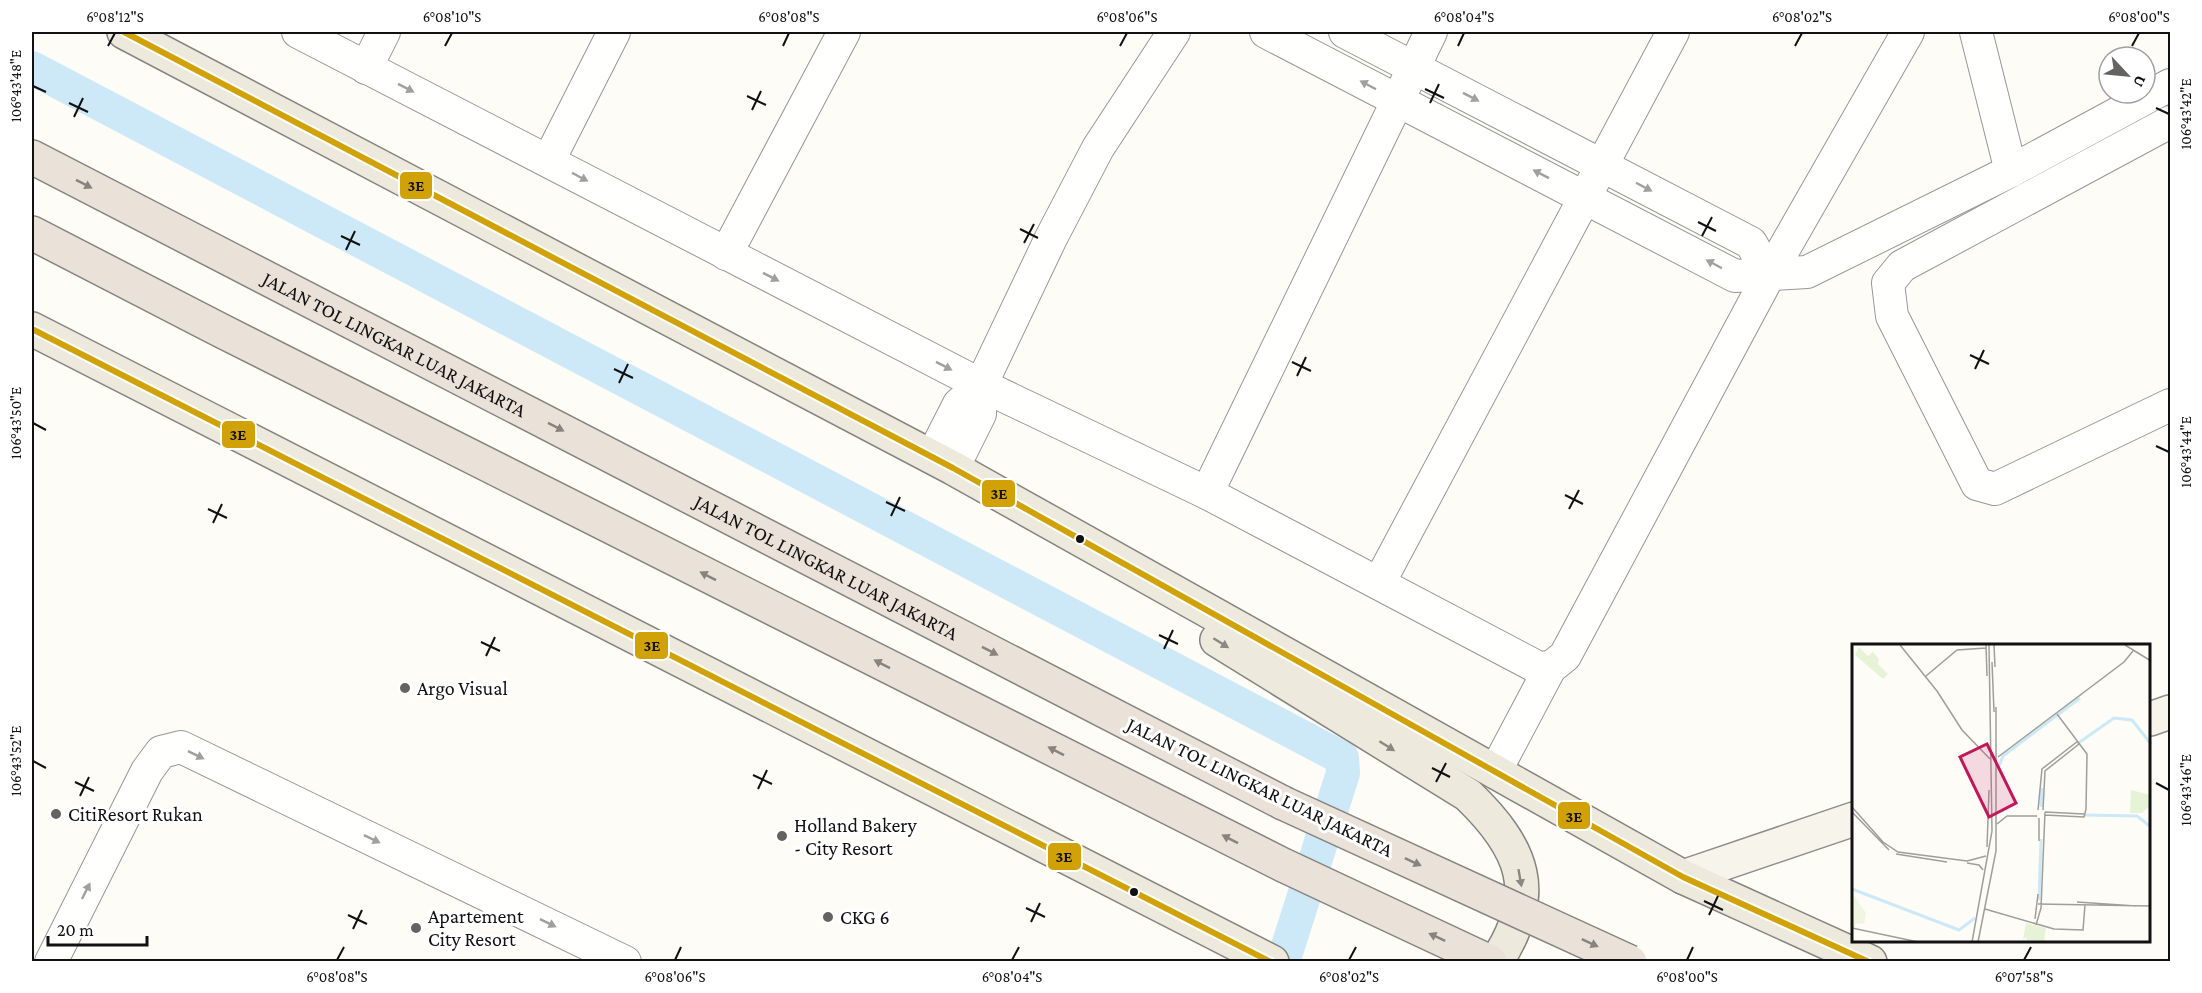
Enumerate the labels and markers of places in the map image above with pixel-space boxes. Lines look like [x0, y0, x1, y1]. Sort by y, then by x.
unlabelled marker [1074, 533, 1086, 545]
place label: Argo Visual [417, 677, 508, 700]
marker: Argo Visual [398, 681, 412, 695]
place label: CitiResort Rukan [68, 803, 203, 825]
marker: CitiResort Rukan [49, 807, 63, 821]
place label: Holland Bakery - City Resort [794, 814, 917, 860]
marker: Holland Bakery - City Resort [775, 829, 789, 843]
unlabelled marker [1128, 886, 1140, 898]
place label: Apartement City Resort [428, 905, 524, 951]
place label: CKG 6 [840, 906, 890, 928]
marker: CKG 6 [821, 910, 835, 924]
marker: Apartement City Resort [409, 921, 423, 935]

